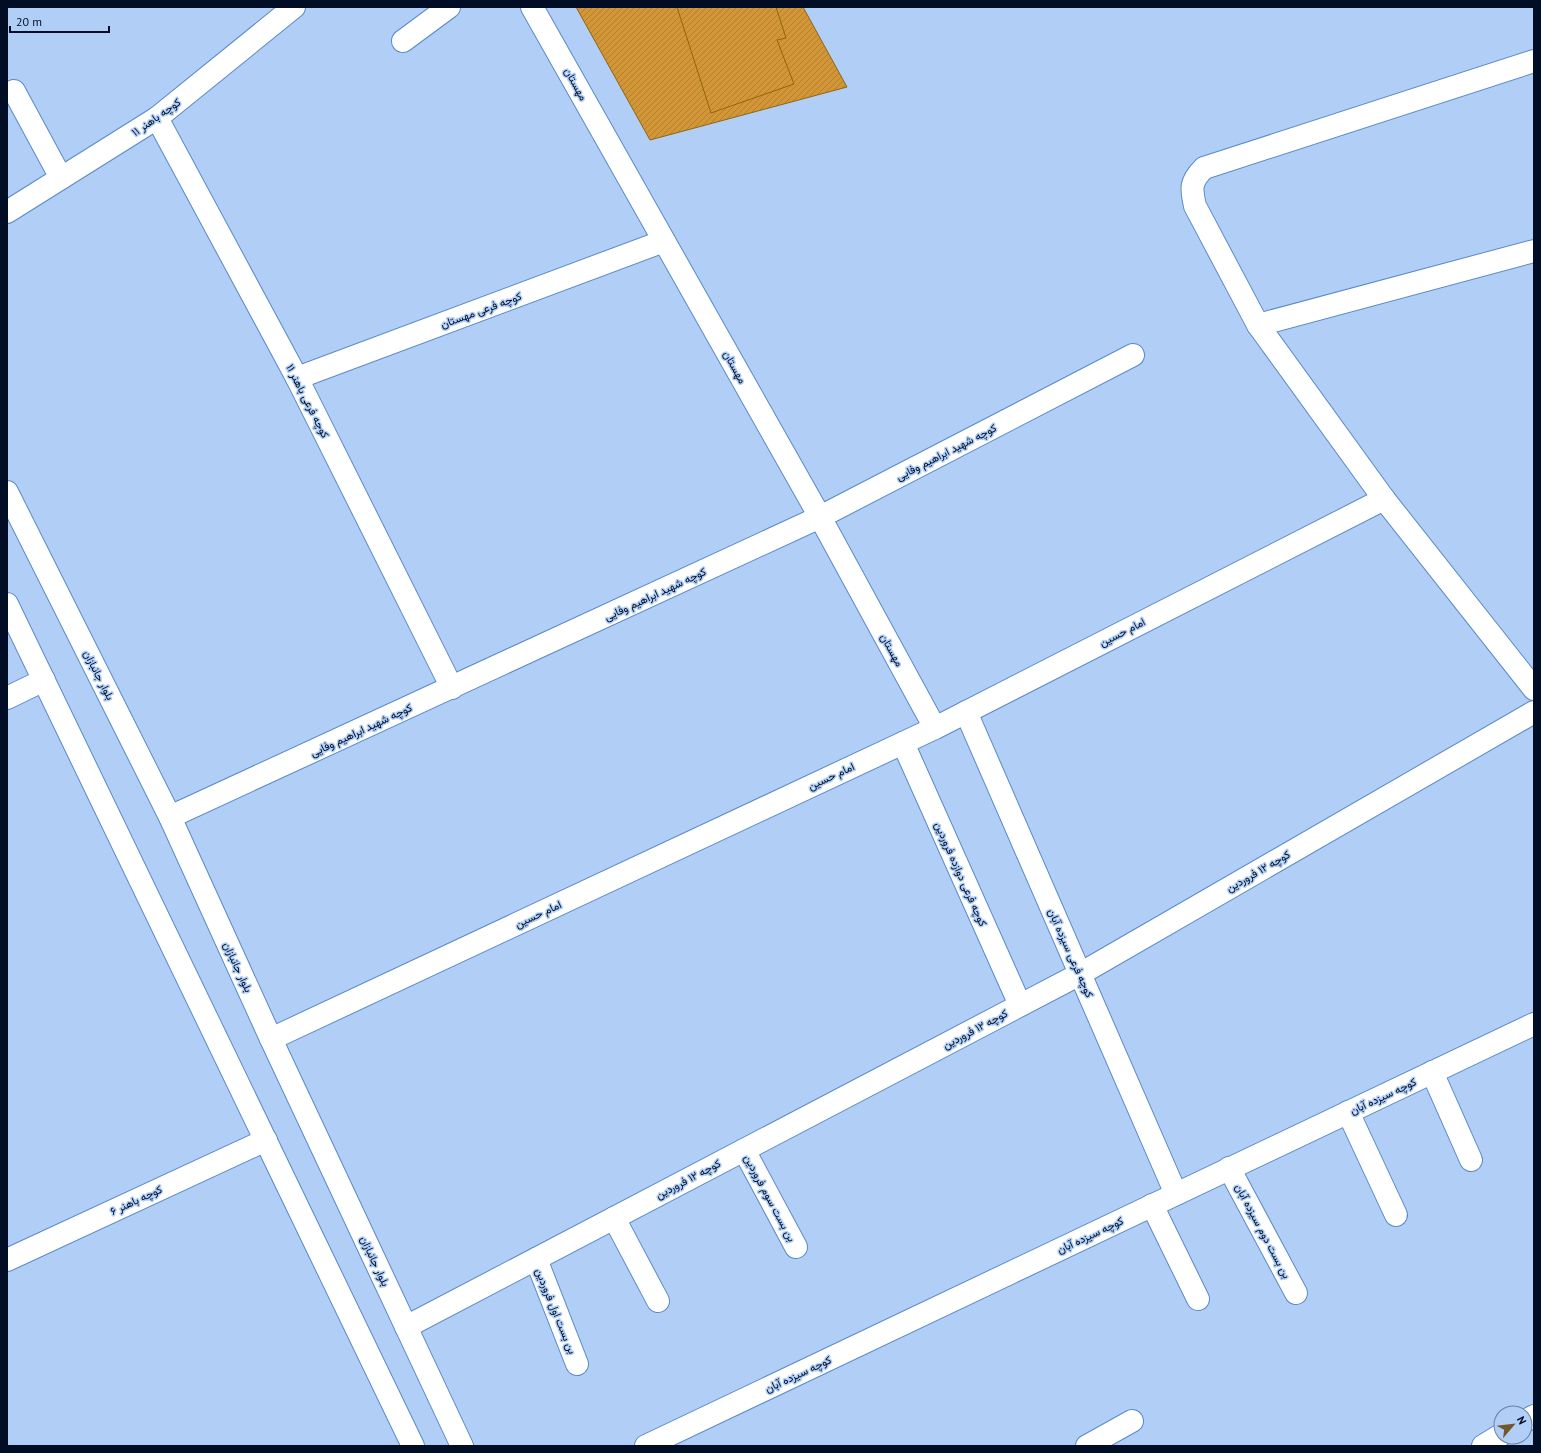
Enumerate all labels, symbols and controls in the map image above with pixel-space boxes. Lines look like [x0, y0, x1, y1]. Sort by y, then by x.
scale bar [10, 8, 109, 34]
text: 20 m [16, 14, 42, 29]
street label: مهستان [561, 65, 591, 103]
street label: کوچه باهنر ۱۱ [129, 95, 184, 140]
street label: کوچه فرعی مهستان [439, 289, 524, 332]
street label: مهستان [720, 348, 750, 386]
street label: کوچه فرعی باهنر ۱۱ [282, 362, 333, 441]
street label: کوچه شهید ابراهیم وفایی [893, 421, 999, 484]
street label: کوچه شهید ابراهیم وفایی [602, 564, 709, 625]
street label: امام حسین [1097, 614, 1148, 650]
street label: مهستان [877, 631, 907, 669]
street label: بلوار جانبازان [81, 648, 117, 702]
street label: کوچه شهید ابراهیم وفایی [308, 700, 415, 761]
street label: امام حسین [806, 759, 857, 794]
street label: کوچه فرعی دوازده فروردین [931, 820, 990, 929]
street label: کوچه ۱۲ فروردین [1223, 847, 1293, 896]
street label: امام حسین [513, 897, 564, 932]
street label: کوچه فرعی سیزده آبان [1044, 906, 1097, 1000]
street label: بلوار جانبازان [220, 940, 256, 994]
street label: کوچه ۱۲ فروردین [940, 1006, 1010, 1053]
street label: کوچه سیزده آبان [1348, 1074, 1419, 1118]
street label: بن بست سوم فروردین [740, 1152, 799, 1244]
street label: کوچه ۱۲ فروردین [653, 1156, 723, 1203]
street label: بن بست دوم سیزده آبان [1231, 1181, 1294, 1281]
street label: کوچه باهنر ۶ [108, 1182, 165, 1219]
street label: کوچه سیزده آبان [1055, 1213, 1126, 1257]
street label: بلوار جانبازان [357, 1234, 393, 1288]
street label: بن بست اول فروردین [532, 1266, 580, 1356]
street label: کوچه سیزده آبان [763, 1352, 834, 1396]
north arrow [1493, 1405, 1533, 1445]
text: N [1514, 1414, 1530, 1427]

